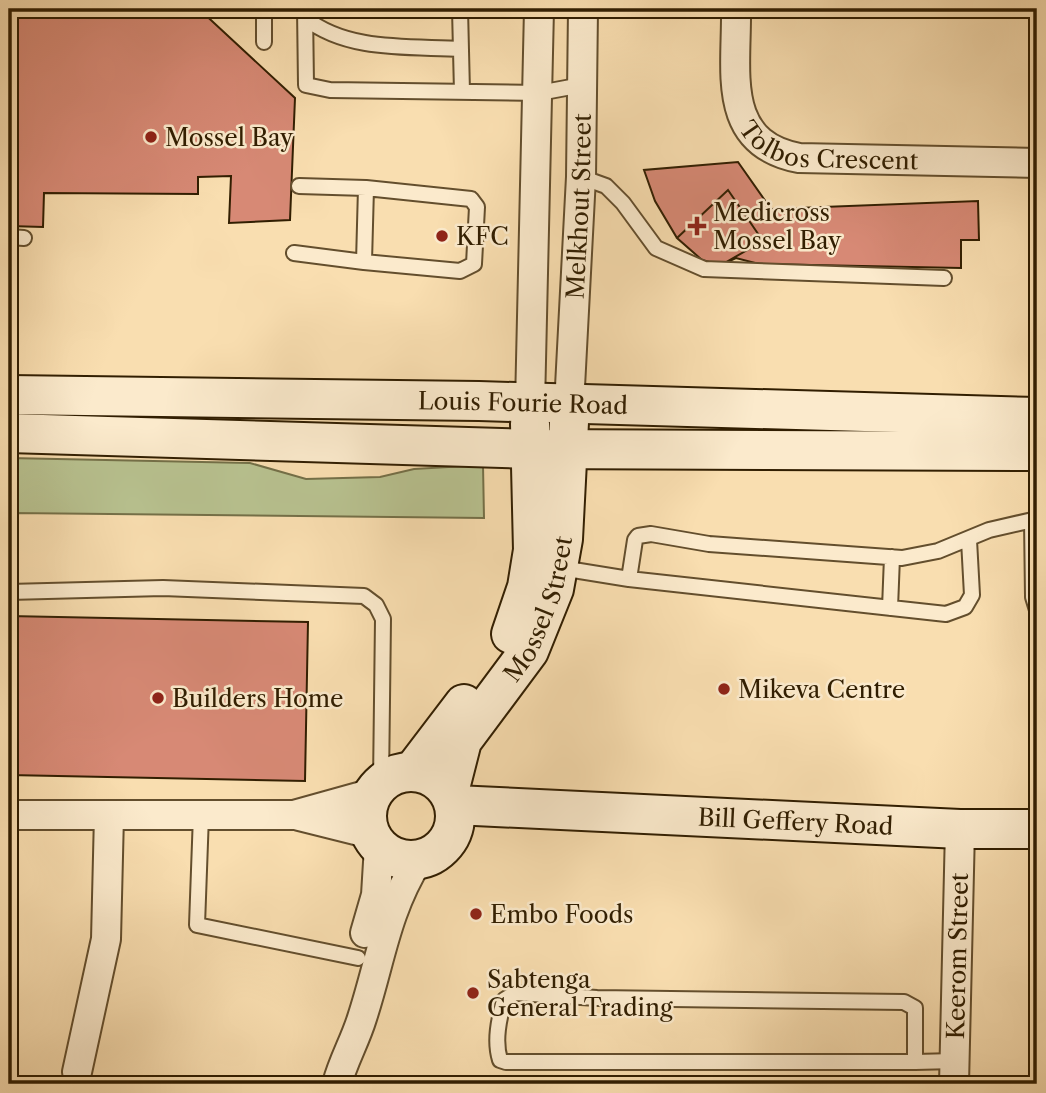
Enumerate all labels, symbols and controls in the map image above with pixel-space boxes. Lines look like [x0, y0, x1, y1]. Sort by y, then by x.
street label: Melkhout Street [560, 113, 596, 300]
street label: Tolbos Crescent [733, 115, 919, 175]
place label: Mossel Bay [165, 123, 294, 152]
marker: Mossel Bay [143, 129, 159, 145]
place label: Medicross Mossel Bay [713, 198, 842, 255]
marker: Medicross Mossel Bay [687, 216, 707, 236]
place label: KFC [456, 222, 509, 251]
marker: KFC [434, 228, 450, 244]
street label: Louis Fourie Road [418, 386, 629, 420]
street label: Mossel Street [497, 533, 578, 687]
place label: Mikeva Centre [738, 675, 905, 704]
marker: Mikeva Centre [716, 681, 732, 697]
place label: Builders Home [172, 684, 343, 713]
marker: Builders Home [150, 690, 166, 706]
street label: Bill Geffery Road [697, 802, 894, 840]
street label: Keerom Street [941, 872, 973, 1040]
place label: Embo Foods [490, 900, 634, 929]
marker: Embo Foods [468, 906, 484, 922]
place label: Sabtenga General Trading [487, 965, 673, 1022]
marker: Sabtenga General Trading [465, 985, 481, 1001]

